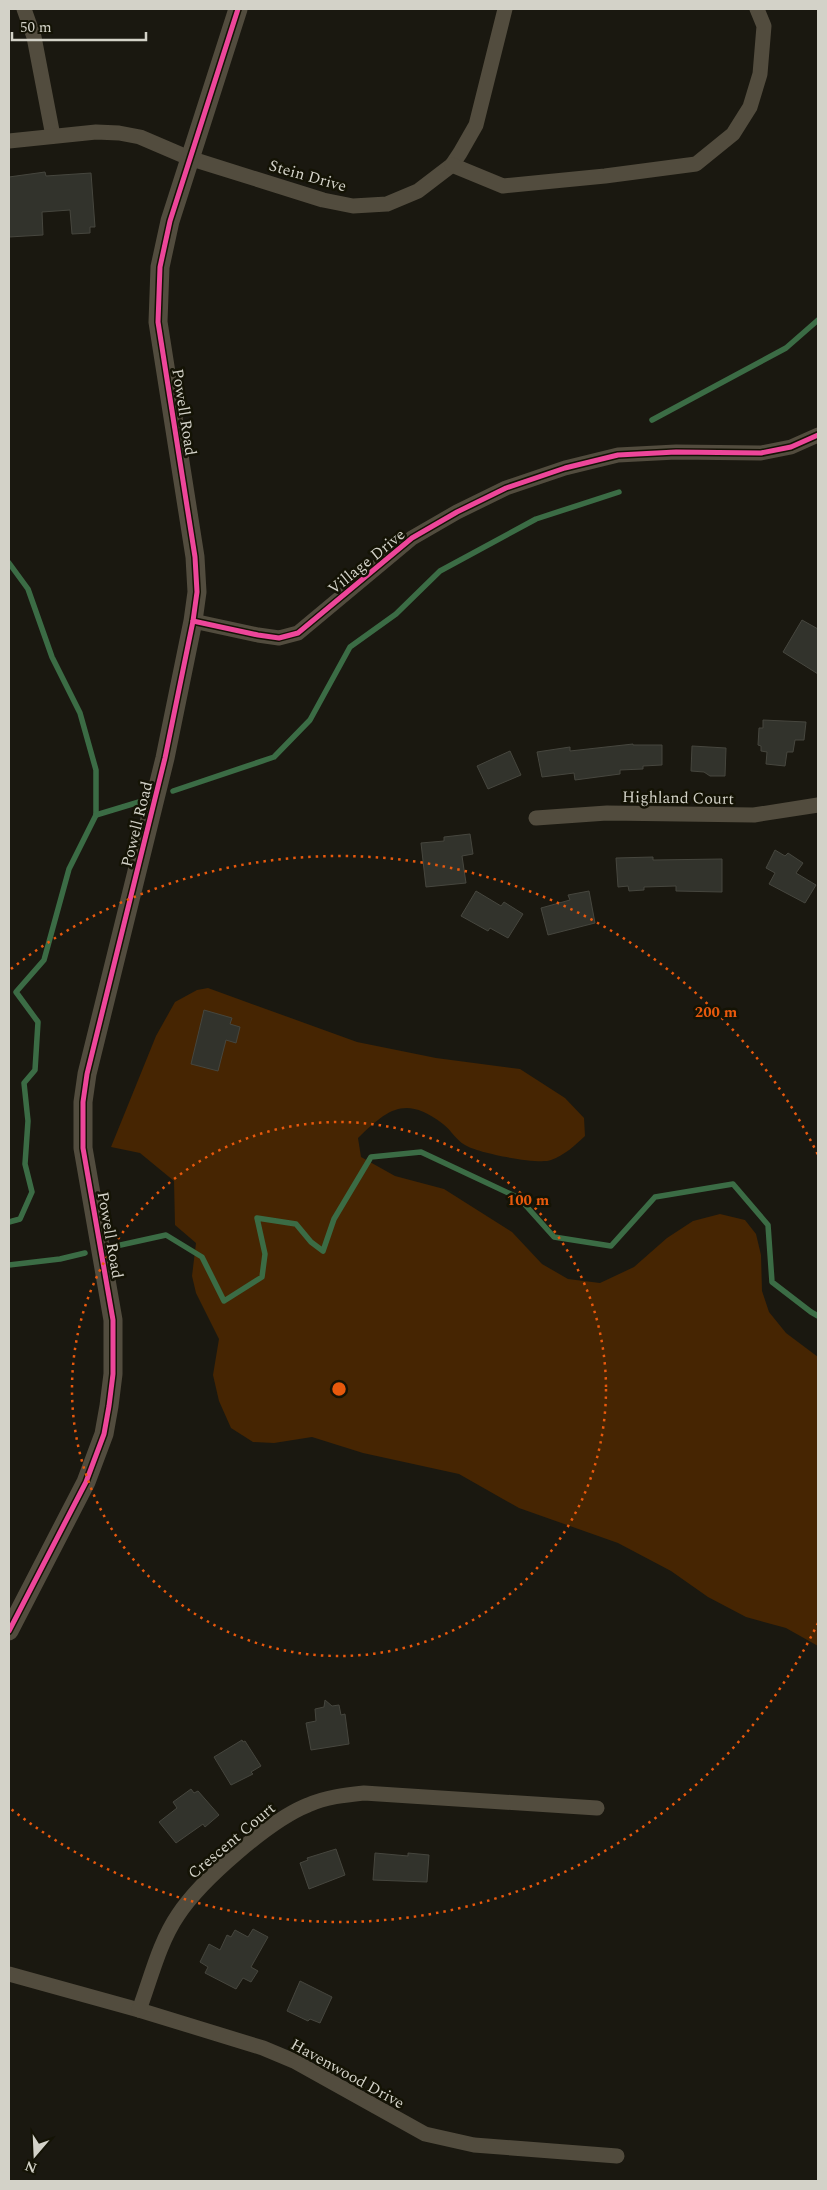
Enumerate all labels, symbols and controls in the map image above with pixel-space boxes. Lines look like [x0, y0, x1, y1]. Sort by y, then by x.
scale bar [12, 10, 146, 42]
text: 50 m [20, 16, 52, 39]
street label: Stein Drive [266, 153, 349, 198]
street label: Powell Road [165, 367, 203, 457]
street label: Village Drive [323, 523, 411, 601]
street label: Powell Road [115, 779, 159, 870]
street label: Highland Court [622, 785, 734, 811]
text: 200 m [695, 1001, 738, 1024]
text: 100 m [507, 1189, 550, 1212]
street label: Powell Road [91, 1190, 129, 1281]
centre of rings [330, 1380, 348, 1398]
street label: Crescent Court [182, 1797, 281, 1885]
street label: Havenwood Drive [286, 2033, 409, 2115]
north arrow [10, 2130, 60, 2180]
text: N [22, 2155, 40, 2179]

